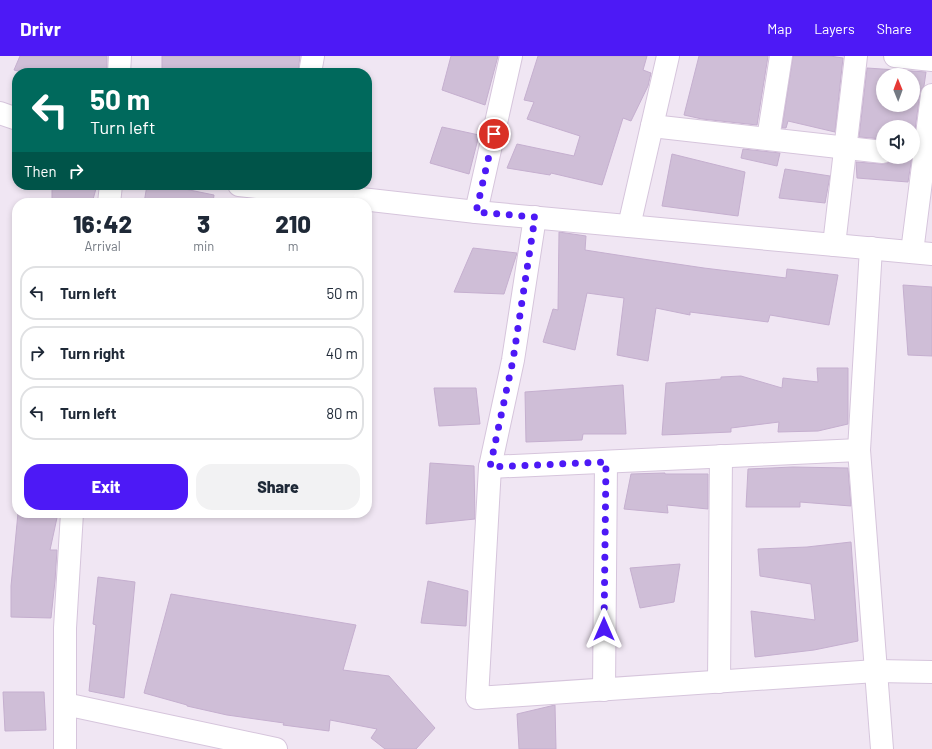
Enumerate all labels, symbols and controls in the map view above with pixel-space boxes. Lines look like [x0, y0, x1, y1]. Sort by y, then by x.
text: Drivr [20, 17, 61, 40]
text: Map [767, 20, 792, 37]
text: Layers [814, 20, 855, 37]
text: Share [877, 20, 912, 37]
north arrow [876, 68, 920, 112]
map controls [876, 68, 920, 164]
text: 50 m [90, 82, 150, 116]
icon: left [24, 84, 76, 136]
text: Turn left [90, 116, 156, 138]
pin [477, 117, 511, 151]
button: sound [876, 120, 920, 164]
icon: arrive [483, 123, 505, 145]
icon: right [65, 160, 87, 182]
text: Then [24, 162, 57, 180]
text: 16:42 [73, 209, 132, 238]
text: 3 [197, 209, 210, 238]
text: 210 [275, 209, 311, 238]
text: Arrival [84, 238, 121, 254]
text: min [193, 238, 214, 254]
text: m [288, 238, 298, 254]
icon: left [26, 282, 48, 304]
text: Turn left [60, 284, 116, 302]
text: 50 m [326, 284, 358, 302]
icon: right [26, 342, 48, 364]
text: Turn right [60, 344, 125, 362]
text: 40 m [326, 344, 358, 362]
icon: left [26, 402, 48, 424]
text: Turn left [60, 404, 116, 422]
text: 80 m [326, 404, 358, 422]
button: Exit [24, 464, 188, 510]
button: Share [196, 464, 360, 510]
position arrow [583, 608, 625, 650]

